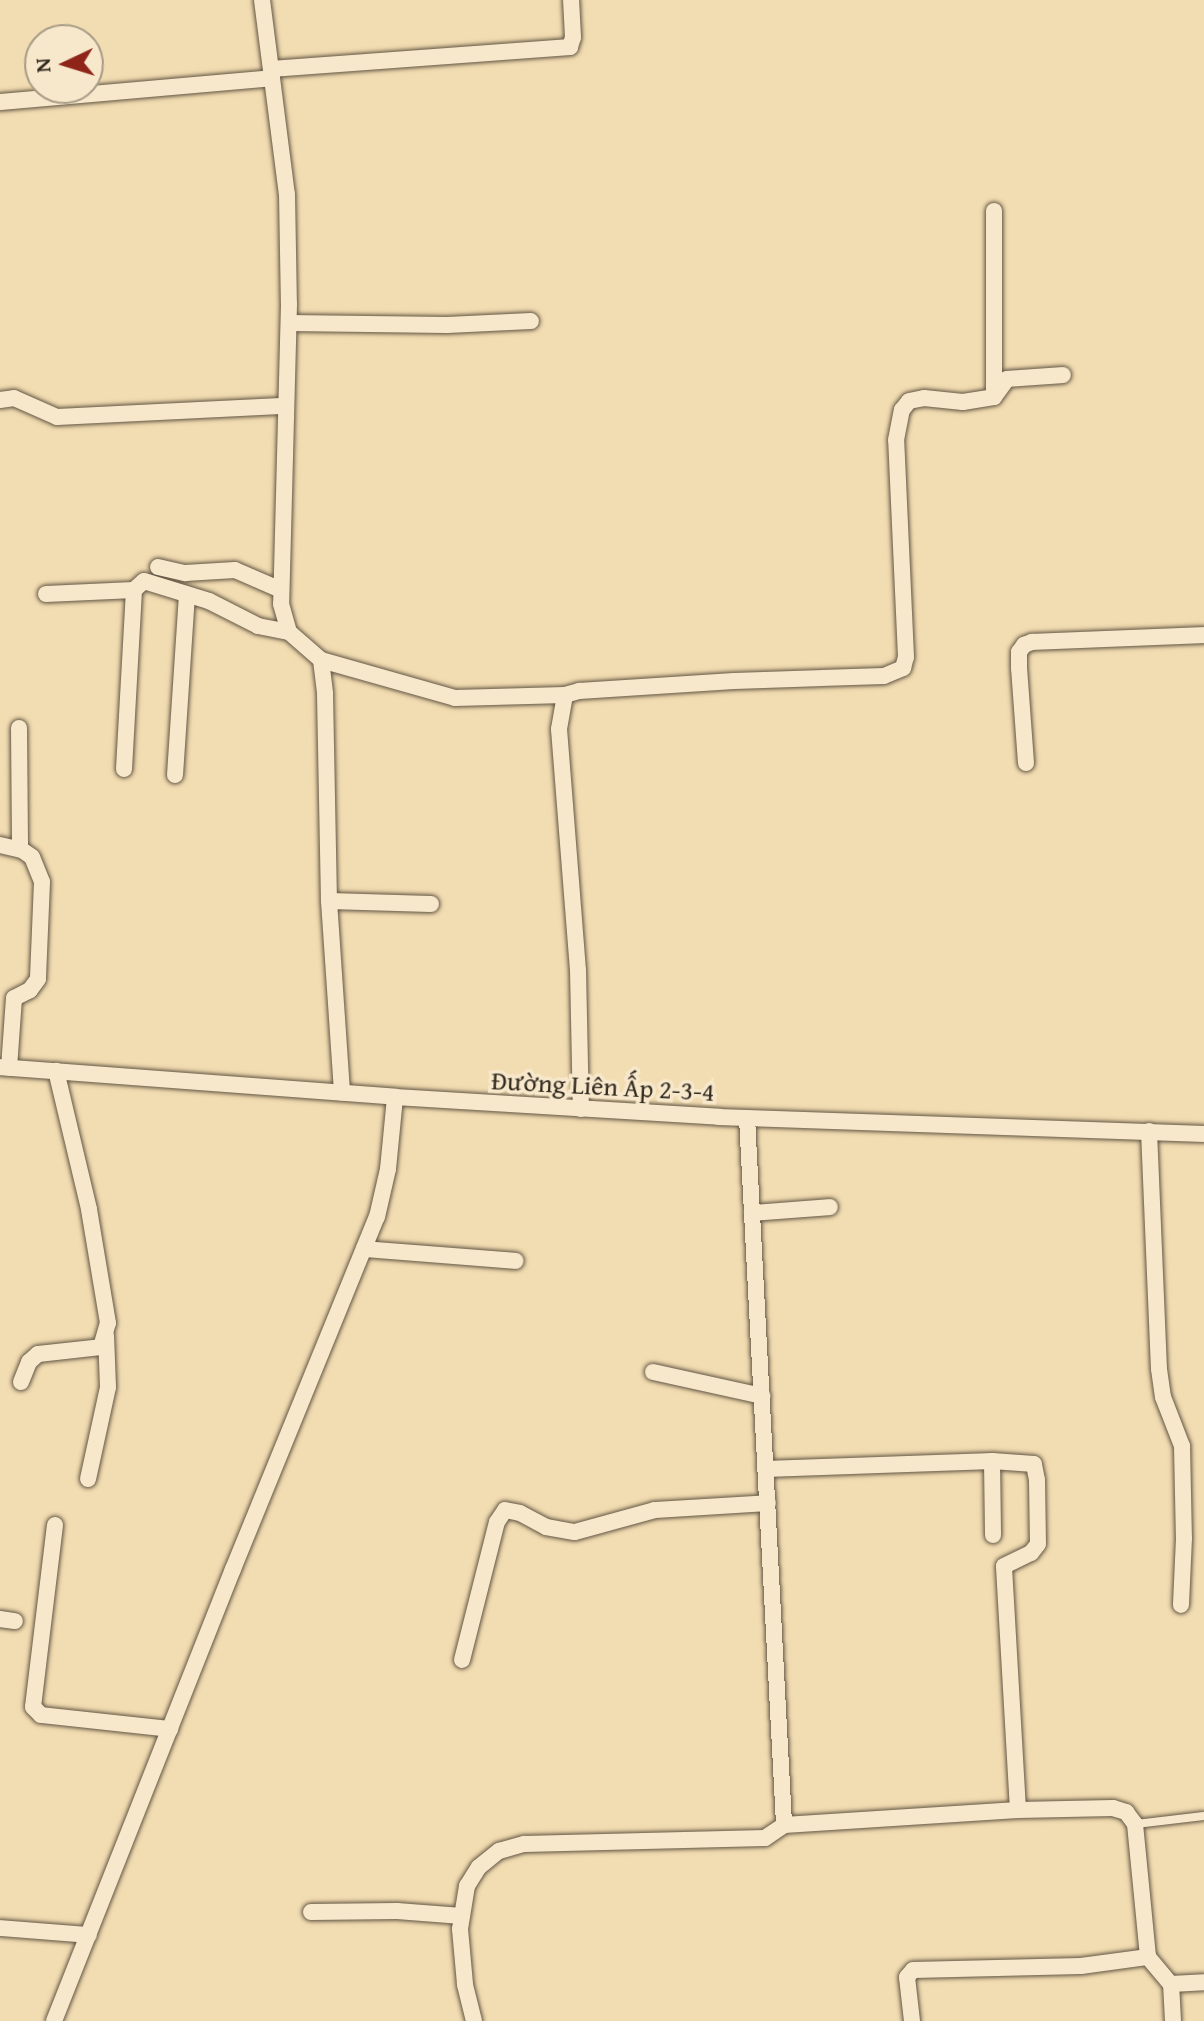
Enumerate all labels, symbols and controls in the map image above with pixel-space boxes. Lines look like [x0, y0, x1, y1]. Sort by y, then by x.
north arrow [24, 24, 104, 104]
text: N [26, 57, 59, 74]
street label: Đường Liên Ấp 2-3-4 [491, 1065, 715, 1107]

